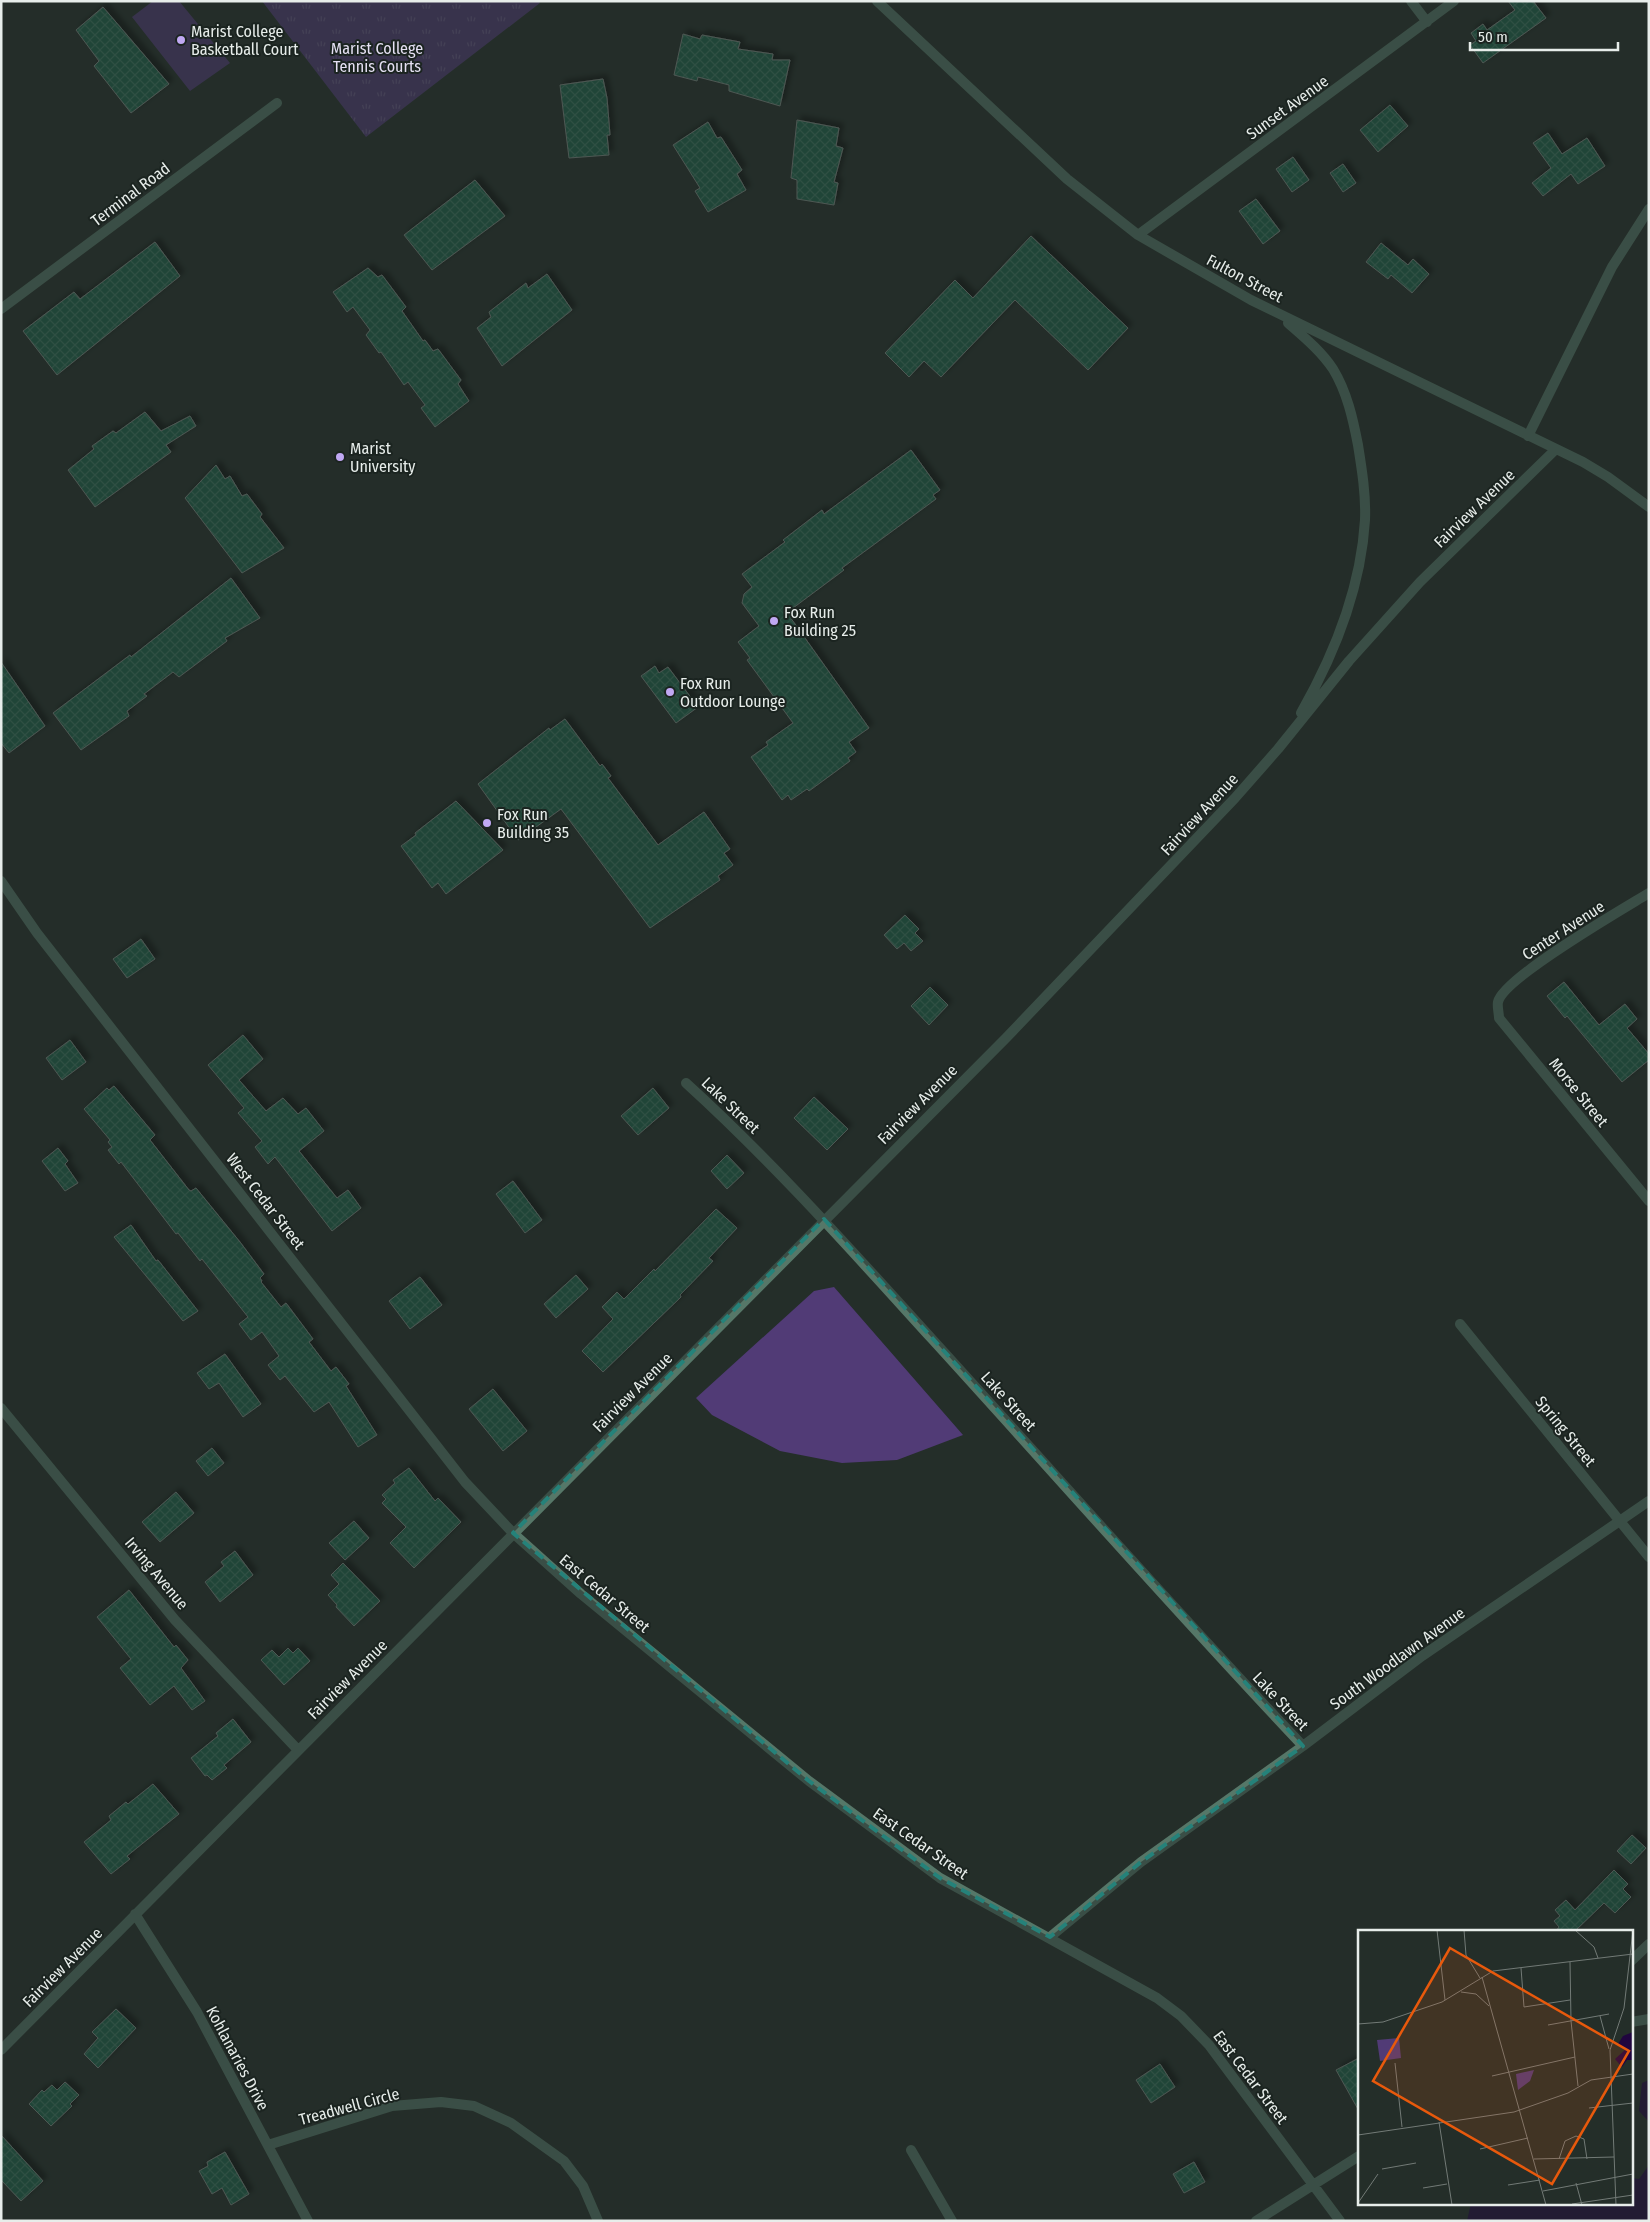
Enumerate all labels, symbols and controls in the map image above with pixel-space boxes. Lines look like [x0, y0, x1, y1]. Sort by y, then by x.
scale bar [1470, 20, 1618, 52]
place label: Marist College Basketball Court [191, 22, 299, 59]
text: 50 m [1478, 28, 1508, 46]
marker: Marist College Basketball Court [175, 34, 187, 46]
park label: Marist College Tennis Courts [331, 39, 423, 76]
street label: Sunset Avenue [1243, 71, 1332, 143]
street label: Terminal Road [87, 159, 173, 230]
street label: Fulton Street [1203, 250, 1287, 307]
place label: Marist University [350, 439, 416, 476]
marker: Marist University [334, 451, 346, 463]
street label: Fairview Avenue [1430, 465, 1519, 552]
place label: Fox Run Building 25 [784, 603, 856, 640]
marker: Fox Run Building 25 [768, 615, 780, 627]
place label: Fox Run Outdoor Lounge [680, 674, 785, 711]
marker: Fox Run Outdoor Lounge [664, 686, 676, 698]
street label: Fairview Avenue [1157, 769, 1242, 859]
place label: Fox Run Building 35 [497, 805, 569, 842]
marker: Fox Run Building 35 [481, 817, 493, 829]
street label: Center Avenue [1518, 897, 1608, 964]
street label: Morse Street [1545, 1054, 1613, 1131]
street label: Fairview Avenue [874, 1060, 961, 1148]
street label: Lake Street [698, 1073, 764, 1138]
street label: West Cedar Street [222, 1150, 309, 1254]
street label: Fairview Avenue [589, 1348, 676, 1436]
street label: Lake Street [977, 1368, 1041, 1435]
street label: Spring Street [1531, 1392, 1600, 1471]
street label: Irving Avenue [121, 1533, 192, 1613]
street label: East Cedar Street [556, 1550, 654, 1637]
street label: South Woodlawn Avenue [1326, 1603, 1468, 1714]
street label: Fairview Avenue [304, 1635, 391, 1723]
street label: Lake Street [1249, 1668, 1313, 1735]
street label: East Cedar Street [870, 1804, 973, 1884]
street label: Fairview Avenue [19, 1923, 106, 2011]
inset map [1358, 1930, 1632, 2204]
street label: Kohlanaries Drive [202, 2003, 273, 2114]
street label: East Cedar Street [1209, 2027, 1292, 2128]
street label: Treadwell Circle [297, 2084, 401, 2129]

